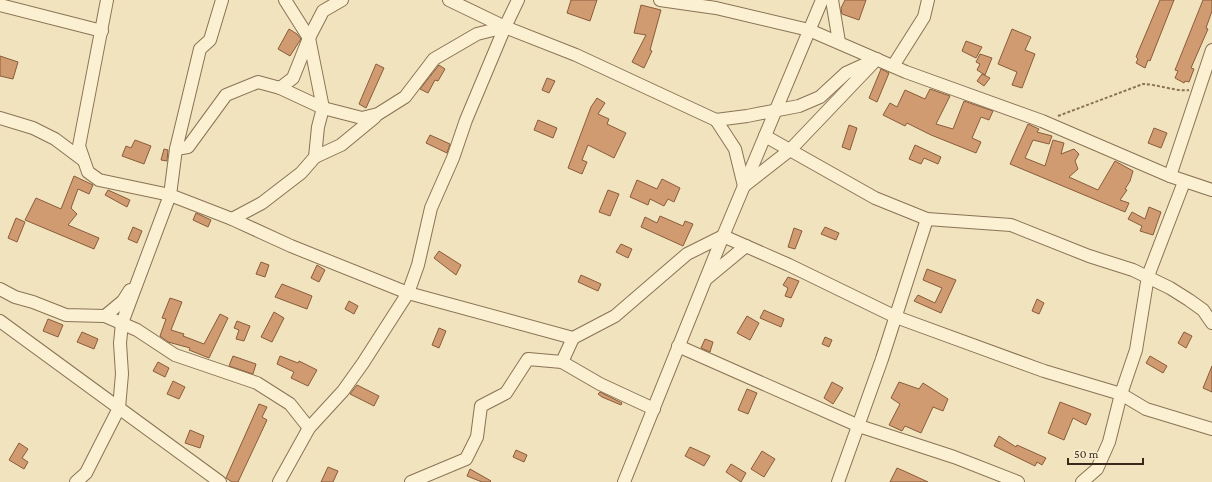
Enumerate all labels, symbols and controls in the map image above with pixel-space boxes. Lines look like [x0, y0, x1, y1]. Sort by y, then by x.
scale bar [1068, 440, 1143, 466]
text: 50 m [1074, 447, 1099, 461]

